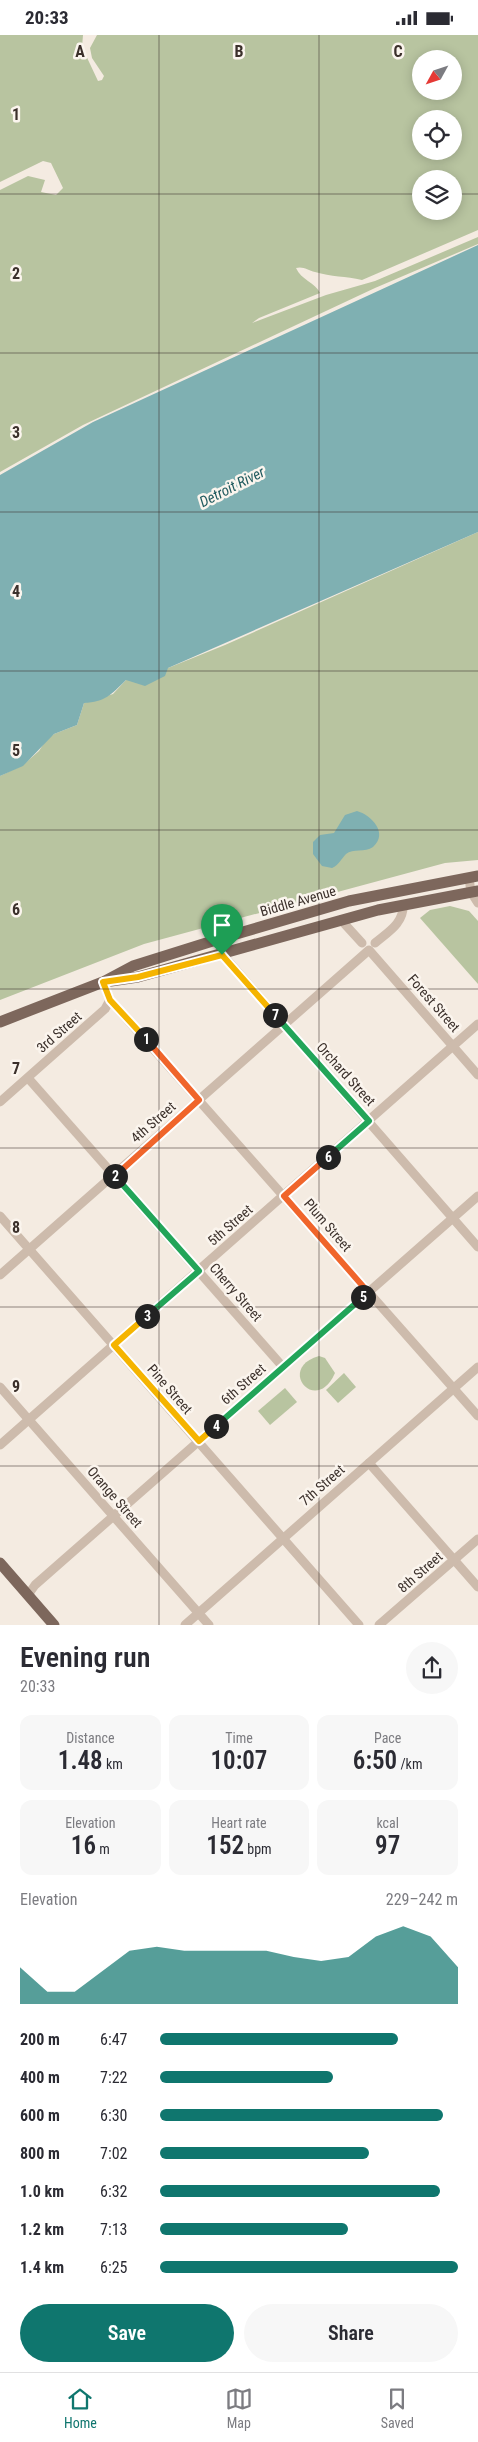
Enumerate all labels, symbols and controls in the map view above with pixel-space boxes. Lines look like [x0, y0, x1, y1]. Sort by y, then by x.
text: 20:33 [25, 6, 69, 29]
text: A [75, 42, 85, 61]
text: B [235, 42, 244, 61]
text: C [393, 42, 403, 61]
north arrow [412, 50, 462, 100]
map controls [412, 50, 462, 220]
text: 1 [12, 105, 20, 124]
button: locate [412, 110, 462, 160]
button: layers [412, 170, 462, 220]
text: 2 [12, 264, 20, 283]
text: 3 [12, 423, 20, 442]
water label: Detroit River [196, 463, 268, 511]
text: 4 [12, 582, 20, 601]
text: 5 [12, 741, 20, 760]
street label: Biddle Avenue [258, 882, 338, 919]
text: 6 [12, 900, 20, 919]
pin [201, 904, 243, 955]
icon: arrive [208, 911, 236, 939]
street label: Forest Street [405, 971, 463, 1035]
pin: 7 [262, 1003, 288, 1027]
text: 7 [272, 1007, 279, 1023]
street label: 3rd Street [33, 1008, 85, 1056]
pin: 1 [134, 1027, 158, 1051]
text: 1 [143, 1031, 150, 1047]
street label: Orchard Street [313, 1039, 379, 1109]
text: 7 [12, 1059, 20, 1078]
street label: 4th Street [127, 1098, 179, 1146]
pin: 6 [316, 1145, 340, 1169]
text: 6 [325, 1149, 332, 1165]
pin: 2 [102, 1163, 128, 1189]
text: 2 [112, 1168, 119, 1184]
street label: Plum Street [301, 1195, 355, 1255]
street label: 5th Street [204, 1201, 256, 1249]
text: 8 [12, 1218, 20, 1237]
street label: Cherry Street [206, 1260, 266, 1324]
pin: 5 [350, 1285, 376, 1309]
text: 5 [360, 1289, 367, 1305]
pin: 3 [134, 1303, 160, 1329]
text: 3 [144, 1308, 151, 1324]
street label: 6th Street [217, 1360, 269, 1408]
street label: Pine Street [144, 1361, 196, 1417]
text: 9 [12, 1377, 20, 1396]
pin: 4 [204, 1413, 228, 1439]
text: 4 [213, 1418, 220, 1434]
street label: 7th Street [296, 1461, 348, 1509]
street label: Orange Street [84, 1463, 146, 1531]
street label: 8th Street [394, 1548, 446, 1596]
text: Evening run [20, 1641, 150, 1674]
button: share [406, 1642, 458, 1694]
text: 20:33 [20, 1677, 55, 1696]
text: Distance [66, 1730, 114, 1746]
text: Time [225, 1730, 253, 1746]
text: Pace [374, 1730, 401, 1746]
text: 1.48 [58, 1746, 103, 1775]
text: 10:07 [211, 1746, 267, 1775]
text: 6:50 [353, 1746, 397, 1775]
text: km [103, 1756, 123, 1772]
text: /km [397, 1756, 422, 1772]
text: Elevation [65, 1815, 116, 1831]
text: Heart rate [211, 1815, 267, 1831]
text: kcal [376, 1815, 399, 1831]
text: 16 [71, 1831, 96, 1860]
text: 152 [206, 1831, 244, 1860]
text: 97 [375, 1831, 400, 1860]
text: m [96, 1841, 110, 1857]
text: bpm [244, 1841, 272, 1857]
text: Elevation [20, 1890, 78, 1909]
text: 229–242 m [386, 1890, 458, 1909]
text: 200 m [20, 2030, 60, 2049]
text: 6:47 [100, 2030, 127, 2049]
text: 400 m [20, 2068, 60, 2087]
text: 7:22 [100, 2068, 127, 2087]
text: 600 m [20, 2106, 60, 2125]
text: 6:30 [100, 2106, 127, 2125]
text: 800 m [20, 2144, 60, 2163]
text: 7:02 [100, 2144, 127, 2163]
text: 1.0 km [20, 2182, 64, 2201]
text: 6:32 [100, 2182, 127, 2201]
text: 1.2 km [20, 2220, 64, 2239]
text: 7:13 [100, 2220, 127, 2239]
text: 1.4 km [20, 2258, 64, 2277]
text: 6:25 [100, 2258, 127, 2277]
button: Save [20, 2304, 234, 2362]
button: Share [244, 2304, 458, 2362]
tab: Home [64, 2385, 97, 2431]
tab: Map [225, 2385, 253, 2431]
tab: Saved [381, 2385, 414, 2431]

